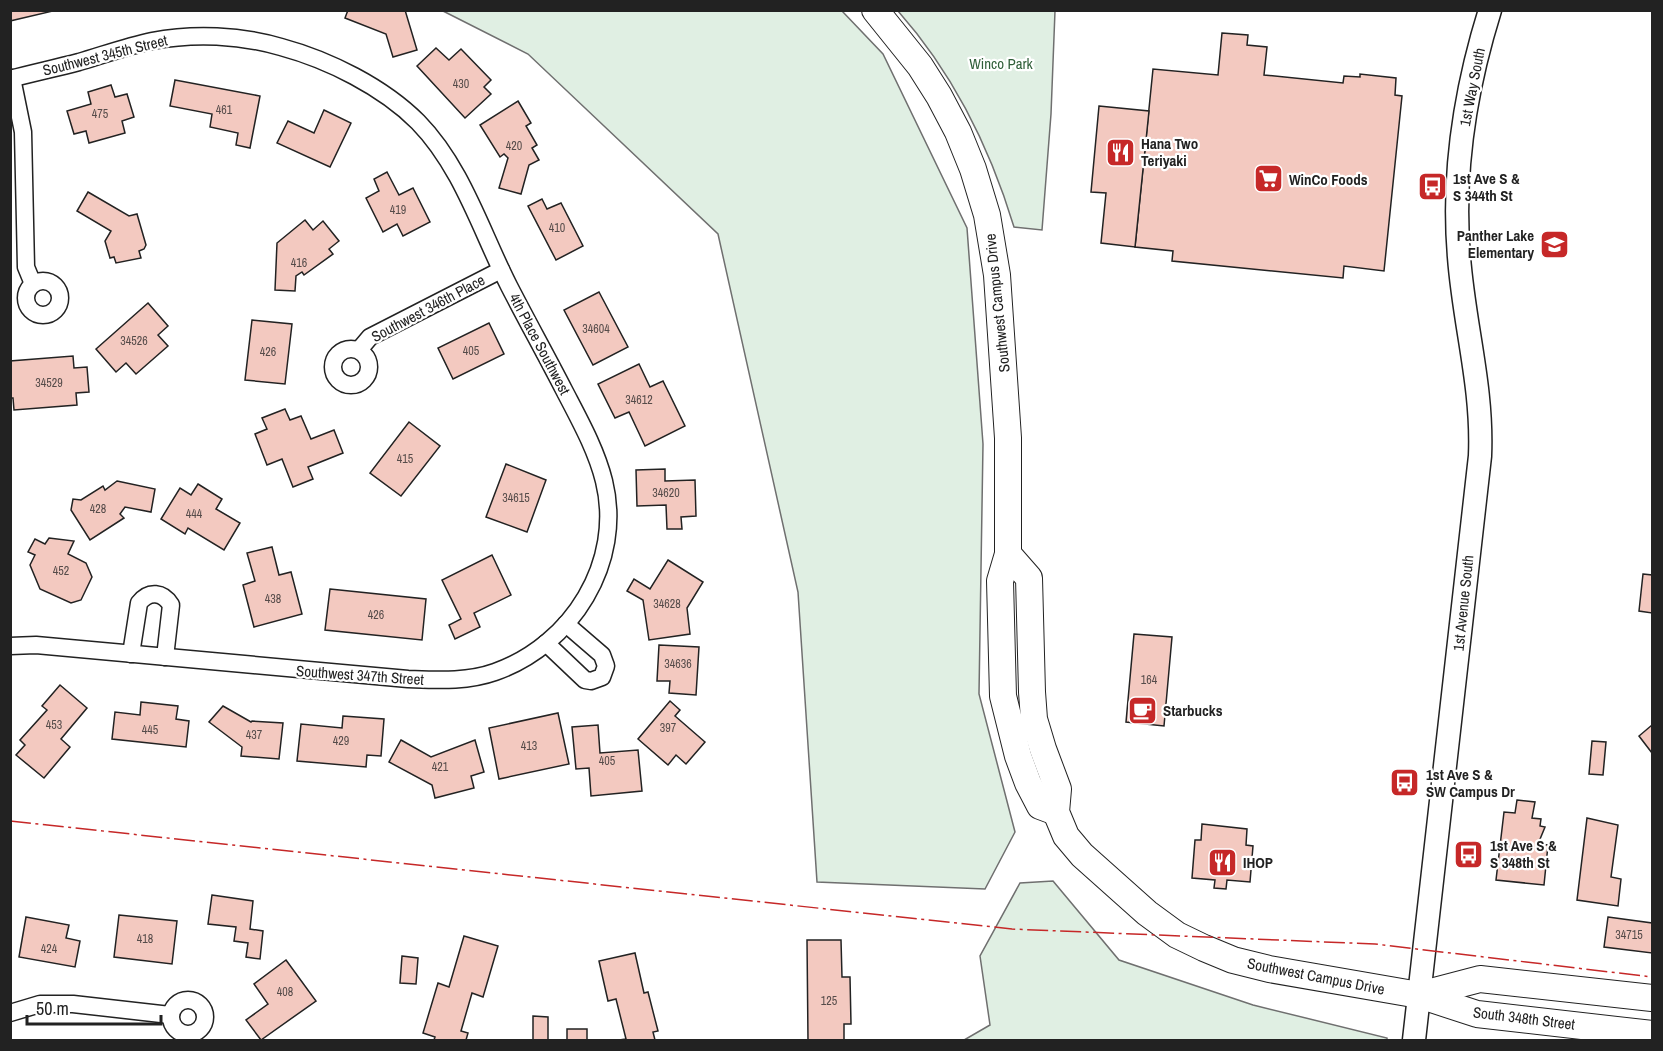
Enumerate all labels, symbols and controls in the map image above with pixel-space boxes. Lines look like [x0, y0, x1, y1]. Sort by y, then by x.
street label: Southwest 345th Street [40, 29, 170, 81]
street label: 1st Way South [1454, 46, 1490, 128]
park label: Winco Park [969, 53, 1034, 74]
house number: 430 [453, 76, 469, 92]
house number: 461 [216, 102, 233, 118]
house number: 475 [92, 106, 109, 122]
place label: Hana Two Teriyaki [1141, 133, 1198, 171]
restaurant icon: Hana Two Teriyaki [1104, 136, 1136, 168]
house number: 420 [506, 138, 522, 154]
supermarket icon: WinCo Foods [1252, 163, 1284, 195]
place label: 1st Ave S & S 344th St [1453, 168, 1520, 206]
place label: WinCo Foods [1289, 169, 1368, 190]
bus stop icon: 1st Ave S & S 344th St [1416, 171, 1448, 203]
house number: 419 [390, 202, 406, 218]
house number: 410 [549, 220, 565, 236]
place label: Panther Lake Elementary [1457, 225, 1534, 263]
school or university icon: Panther Lake Elementary [1539, 228, 1571, 260]
street label: Southwest Campus Drive [979, 232, 1015, 373]
house number: 416 [291, 255, 307, 271]
street label: Southwest 346th Place [368, 269, 489, 347]
street label: 4th Place Southwest [504, 290, 576, 399]
house number: 34604 [582, 321, 610, 337]
house number: 34526 [120, 333, 148, 349]
house number: 405 [463, 343, 480, 359]
house number: 426 [260, 344, 276, 360]
house number: 34529 [35, 375, 63, 391]
house number: 34612 [625, 392, 653, 408]
house number: 415 [397, 451, 414, 467]
house number: 34620 [652, 485, 680, 501]
house number: 34615 [502, 490, 530, 506]
house number: 428 [90, 501, 106, 517]
house number: 444 [186, 506, 203, 522]
street label: 1st Avenue South [1448, 554, 1478, 652]
house number: 452 [53, 563, 69, 579]
house number: 438 [265, 591, 281, 607]
house number: 34628 [653, 596, 681, 612]
house number: 426 [368, 607, 384, 623]
house number: 34636 [664, 656, 692, 672]
street label: Southwest 347th Street [295, 660, 425, 690]
house number: 164 [1141, 672, 1158, 688]
cafe icon: Starbucks [1126, 694, 1158, 726]
place label: Starbucks [1163, 700, 1223, 721]
house number: 453 [46, 717, 62, 733]
house number: 397 [660, 720, 677, 736]
house number: 445 [142, 722, 159, 738]
house number: 437 [246, 727, 263, 743]
house number: 429 [333, 733, 349, 749]
house number: 413 [521, 738, 537, 754]
house number: 405 [599, 753, 616, 769]
house number: 421 [432, 759, 449, 775]
place label: 1st Ave S & SW Campus Dr [1426, 764, 1515, 802]
bus stop icon: 1st Ave S & SW Campus Dr [1389, 767, 1421, 799]
place label: 1st Ave S & S 348th St [1490, 835, 1557, 873]
bus stop icon: 1st Ave S & S 348th St [1453, 838, 1485, 870]
restaurant icon: IHOP [1206, 846, 1238, 878]
place label: IHOP [1243, 852, 1273, 873]
house number: 34715 [1615, 927, 1643, 943]
house number: 418 [137, 931, 153, 947]
house number: 424 [41, 941, 58, 957]
street label: Southwest Campus Drive [1246, 952, 1387, 1000]
house number: 408 [277, 984, 293, 1000]
scale bar [27, 988, 160, 1026]
house number: 125 [821, 993, 838, 1009]
text: 50 m [36, 996, 69, 1021]
street label: South 348th Street [1472, 1001, 1577, 1035]

